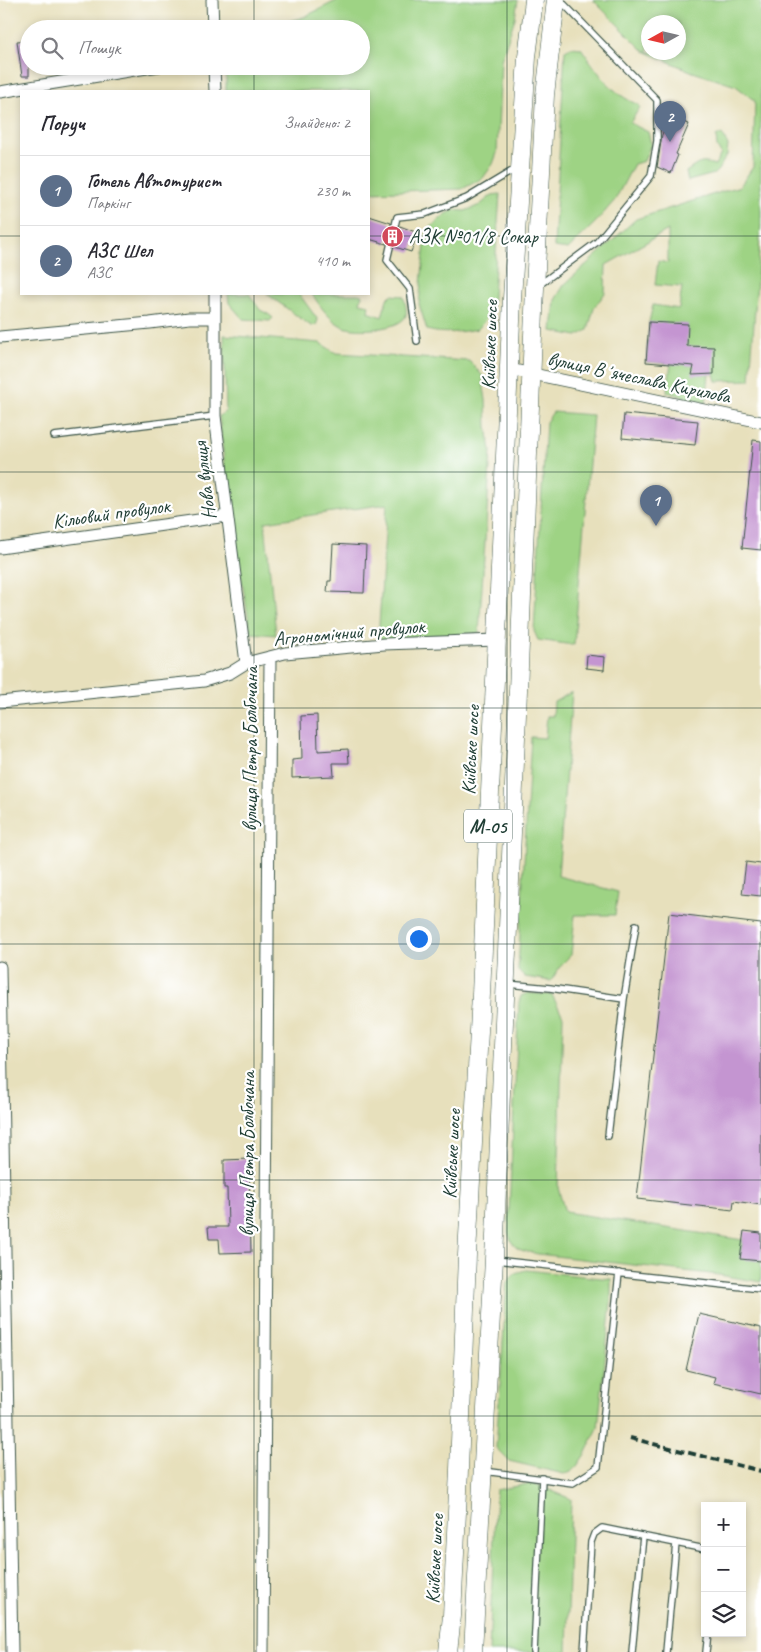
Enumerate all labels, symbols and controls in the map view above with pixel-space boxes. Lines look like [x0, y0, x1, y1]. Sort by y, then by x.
north arrow [641, 15, 686, 60]
search box [20, 20, 370, 75]
icon: search [38, 34, 66, 62]
text: Пошук [78, 36, 120, 60]
pin: 2 [654, 101, 686, 142]
text: Поруч [40, 110, 85, 136]
text: Знайдено: 2 [284, 113, 350, 133]
text: Готель Автотурист [87, 169, 222, 193]
text: 1 [52, 181, 60, 201]
text: 230 m [316, 181, 350, 201]
text: Паркінг [87, 193, 130, 213]
building icon: АЗК №01/8 Сокар [381, 224, 405, 248]
place label: АЗК №01/8 Сокар [409, 224, 539, 249]
text: АЗС Шел [87, 239, 152, 263]
text: 2 [52, 251, 60, 271]
text: 410 m [316, 251, 350, 271]
text: АЗС [87, 263, 111, 283]
street label: Київське шосе [475, 298, 504, 390]
street label: вулиця Вʼячеслава Кирилова [545, 346, 735, 410]
street label: Нова вулиця [187, 439, 222, 521]
pin: 1 [640, 485, 672, 526]
street label: Кільовий провулок [51, 493, 173, 534]
street label: Агрономічний провулок [272, 613, 427, 652]
street label: вулиця Петра Болбочана [238, 665, 263, 832]
street label: Київське шосе [456, 703, 485, 795]
road number: М-05 [464, 809, 512, 842]
your location [406, 926, 432, 952]
street label: вулиця Петра Болбочана [235, 1070, 260, 1237]
street label: Київське шосе [437, 1107, 466, 1199]
map controls [701, 1502, 746, 1637]
button: + [701, 1502, 746, 1547]
street label: Київське шосе [420, 1512, 449, 1604]
button: − [701, 1547, 746, 1592]
button: layers [701, 1592, 746, 1637]

